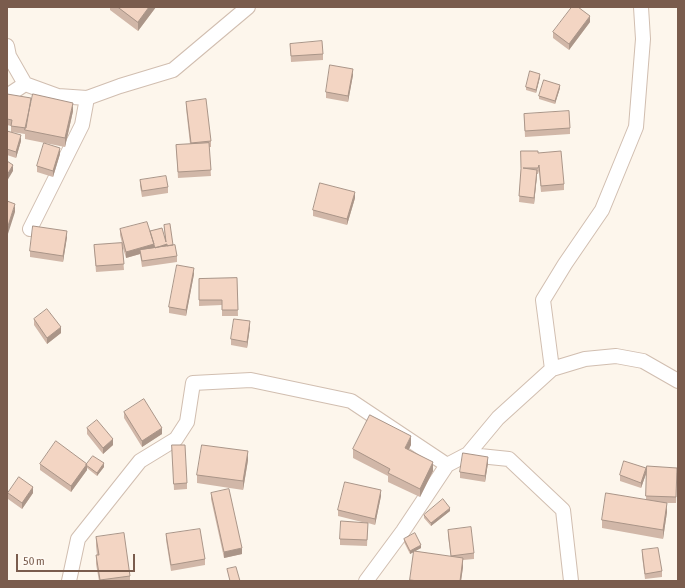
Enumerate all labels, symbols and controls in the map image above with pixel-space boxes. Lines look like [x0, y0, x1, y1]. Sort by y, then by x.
scale bar [18, 546, 137, 572]
text: 50 m [23, 554, 45, 568]

